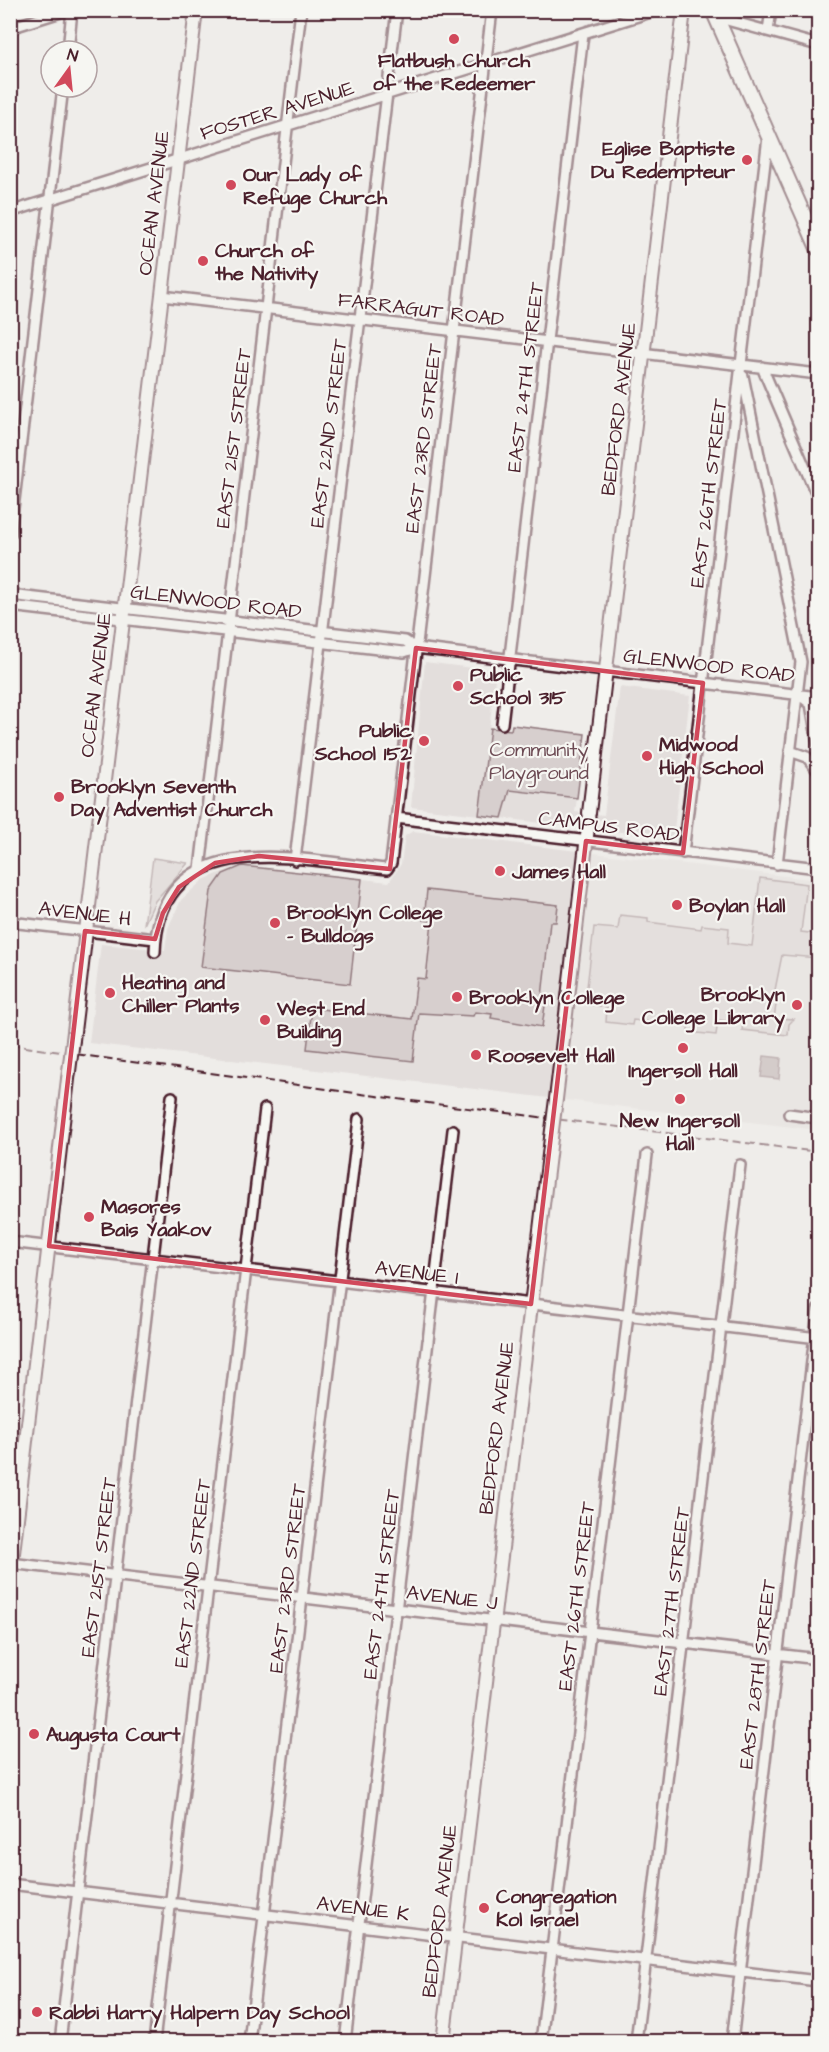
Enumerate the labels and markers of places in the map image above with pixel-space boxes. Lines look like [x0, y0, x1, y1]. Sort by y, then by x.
marker: Flatbush Church of the Redeemer [447, 32, 461, 46]
place label: Flatbush Church of the Redeemer [373, 47, 536, 98]
place label: Eglise Baptiste Du Redempteur [591, 135, 736, 186]
marker: Eglise Baptiste Du Redempteur [740, 153, 754, 167]
place label: Our Lady of Refuge Church [243, 161, 388, 213]
marker: Our Lady of Refuge Church [224, 178, 238, 192]
place label: Church of the Nativity [214, 237, 318, 289]
marker: Church of the Nativity [196, 254, 210, 268]
place label: Public School 315 [469, 661, 567, 712]
marker: Public School 315 [451, 679, 465, 693]
place label: Public School 152 [314, 717, 413, 768]
place label: Midwood High School [659, 731, 763, 783]
marker: Public School 152 [417, 734, 431, 748]
marker: Midwood High School [640, 749, 654, 763]
place label: Brooklyn Seventh Day Adventist Church [71, 773, 274, 825]
marker: Brooklyn Seventh Day Adventist Church [52, 790, 66, 804]
place label: James Hall [511, 858, 606, 886]
marker: James Hall [493, 864, 507, 878]
place label: Boylan Hall [689, 892, 785, 921]
marker: Boylan Hall [670, 898, 684, 912]
place label: Brooklyn College - Bulldogs [287, 899, 443, 951]
marker: Brooklyn College - Bulldogs [268, 916, 282, 930]
place label: Heating and Chiller Plants [122, 969, 239, 1020]
place label: Brooklyn College Library [642, 981, 785, 1033]
place label: Brooklyn College [469, 984, 625, 1013]
marker: Heating and Chiller Plants [103, 986, 117, 1000]
marker: Brooklyn College [450, 990, 464, 1004]
place label: West End Building [276, 995, 366, 1047]
marker: Brooklyn College Library [790, 998, 804, 1012]
marker: West End Building [258, 1013, 272, 1027]
marker: Ingersoll Hall [676, 1041, 690, 1055]
place label: Roosevelt Hall [488, 1042, 615, 1070]
marker: Roosevelt Hall [469, 1048, 483, 1062]
place label: Ingersoll Hall [628, 1057, 738, 1086]
marker: New Ingersoll Hall [673, 1092, 687, 1106]
place label: New Ingersoll Hall [620, 1107, 740, 1158]
place label: Masores Bais Yaakov [101, 1193, 212, 1244]
marker: Masores Bais Yaakov [82, 1210, 96, 1224]
place label: Augusta Court [46, 1721, 181, 1750]
marker: Augusta Court [27, 1727, 41, 1741]
place label: Congregation Kol Israel [496, 1883, 616, 1934]
marker: Congregation Kol Israel [477, 1901, 491, 1915]
place label: Rabbi Harry Halpern Day School [49, 1999, 350, 2028]
marker: Rabbi Harry Halpern Day School [30, 2005, 44, 2019]

